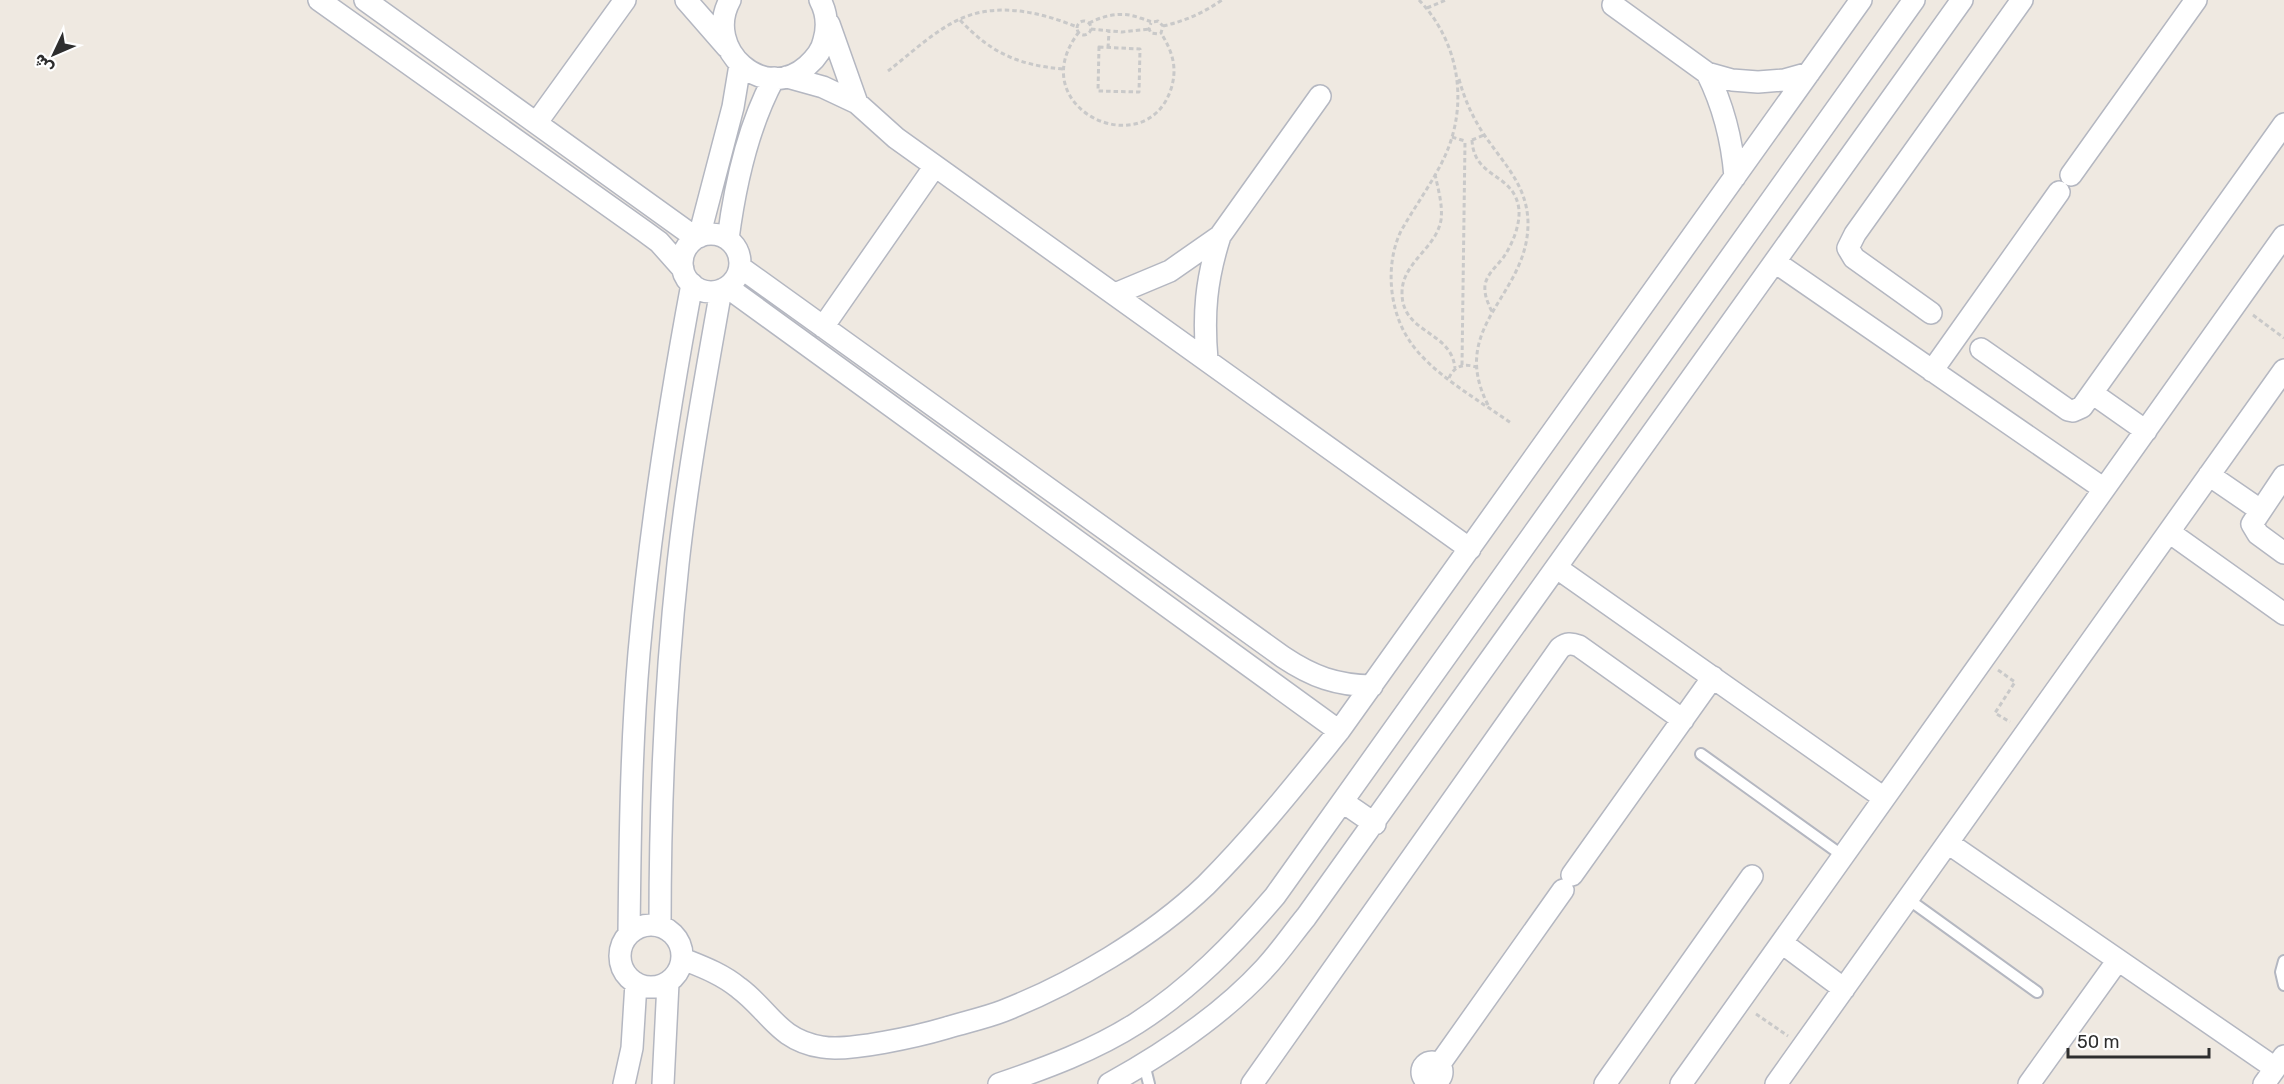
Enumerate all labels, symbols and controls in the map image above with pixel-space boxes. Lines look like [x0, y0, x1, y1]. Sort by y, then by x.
north arrow [24, 24, 84, 84]
text: ش [30, 50, 57, 78]
scale bar [2068, 1021, 2209, 1059]
text: 50 m [2077, 1031, 2120, 1053]

